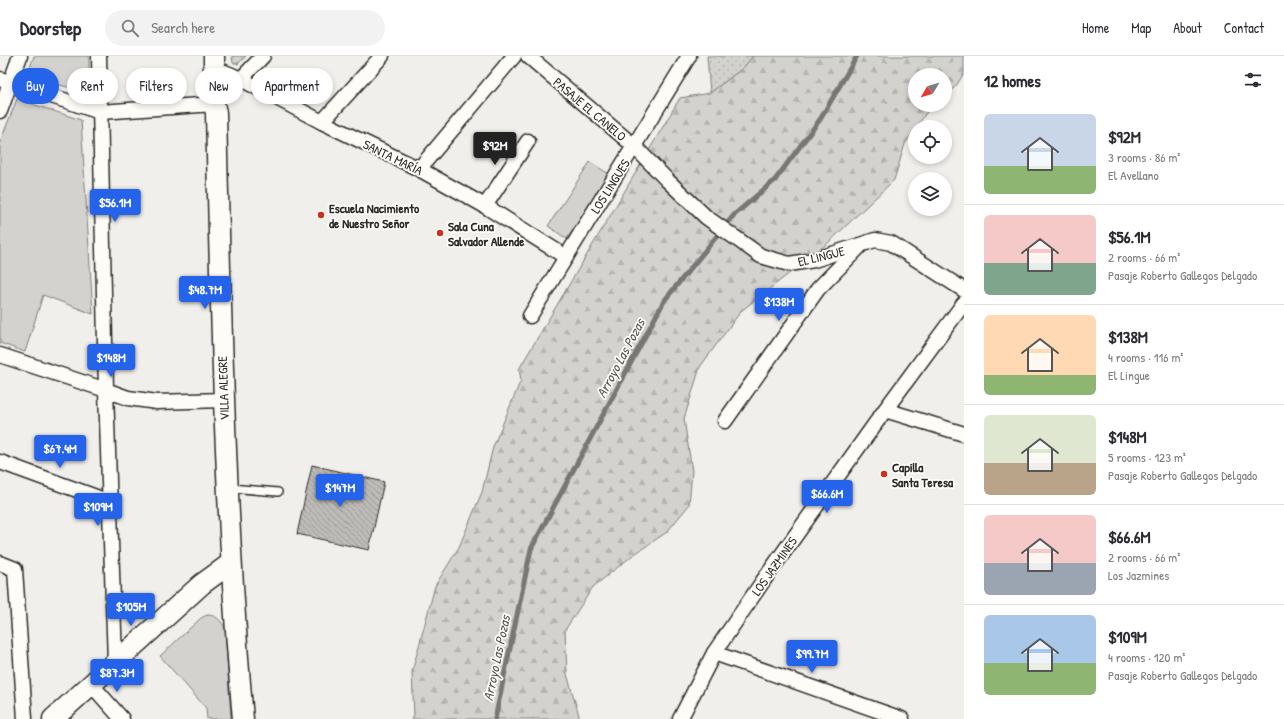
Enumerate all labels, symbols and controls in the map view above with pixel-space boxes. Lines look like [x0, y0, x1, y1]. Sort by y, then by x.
search box [105, 10, 385, 46]
text: Doorstep [20, 15, 81, 41]
icon: search [119, 17, 141, 39]
text: Search here [151, 17, 215, 38]
text: Home [1082, 18, 1109, 37]
text: Map [1131, 18, 1151, 37]
text: About [1173, 18, 1202, 37]
text: Contact [1224, 18, 1264, 37]
chip: Buy [12, 68, 59, 104]
chip: Rent [67, 68, 118, 104]
chip: Filters [126, 68, 187, 104]
chip: New [195, 68, 243, 104]
chip: Apartment [251, 68, 333, 104]
north arrow [908, 68, 952, 112]
map controls [908, 68, 952, 216]
text: 12 homes [984, 69, 1041, 92]
icon: filters [1242, 69, 1264, 91]
street label: PASAJE EL CANELO [550, 73, 630, 145]
button: locate [908, 120, 952, 164]
text: $92M [1108, 125, 1141, 148]
icon: home [1016, 130, 1064, 178]
pin: $92M [471, 132, 519, 166]
street label: SANTA MARÍA [360, 135, 426, 179]
text: $92M [482, 136, 508, 154]
text: 3 rooms · 86 m² [1108, 148, 1180, 166]
street label: LOS LINGUES [586, 155, 634, 217]
text: El Avellano [1108, 166, 1159, 184]
button: layers [908, 172, 952, 216]
pin: $56.1M [82, 189, 148, 223]
text: $56.1M [99, 193, 131, 211]
place label: Escuela Nacimiento de Nuestro Señor [329, 199, 420, 232]
marker: Escuela Nacimiento de Nuestro Señor [316, 210, 326, 220]
place label: Sala Cuna Salvador Allende [448, 217, 525, 250]
text: $56.1M [1108, 225, 1151, 248]
marker: Sala Cuna Salvador Allende [435, 228, 445, 238]
icon: home [1016, 231, 1064, 279]
street label: EL LINGUE [796, 241, 846, 270]
text: 2 rooms · 66 m² [1108, 248, 1180, 266]
text: Pasaje Roberto Gallegos Delgado [1108, 266, 1257, 284]
pin: $48.7M [172, 276, 238, 310]
text: $48.7M [188, 280, 222, 298]
pin: $138M [751, 288, 807, 322]
text: $138M [764, 292, 794, 310]
water label: Arroyo Las Pozas [591, 314, 650, 401]
text: $138M [1108, 325, 1148, 348]
icon: home [1016, 331, 1064, 379]
pin: $148M [83, 344, 139, 378]
text: $148M [96, 348, 126, 366]
text: 4 rooms · 116 m² [1108, 348, 1183, 366]
street label: VILLA ALEGRE [213, 355, 233, 420]
text: El Lingue [1108, 366, 1150, 384]
text: $148M [1108, 425, 1147, 448]
icon: home [1016, 431, 1064, 479]
pin: $67.4M [27, 435, 93, 469]
text: $67.4M [43, 439, 77, 457]
text: 5 rooms · 123 m² [1108, 448, 1186, 466]
place label: Capilla Santa Teresa [892, 458, 954, 491]
text: Pasaje Roberto Gallegos Delgado [1108, 466, 1257, 484]
marker: Capilla Santa Teresa [879, 469, 889, 479]
pin: $147M [312, 474, 368, 508]
text: $147M [325, 478, 355, 496]
pin: $66.6M [794, 480, 860, 514]
text: $66.6M [811, 484, 843, 502]
pin: $109M [70, 493, 126, 527]
text: $109M [83, 497, 113, 515]
text: $66.6M [1108, 525, 1151, 548]
icon: home [1016, 531, 1064, 579]
street label: LOS JAZMINES [747, 533, 801, 599]
text: 2 rooms · 66 m² [1108, 548, 1180, 566]
text: Los Jazmines [1108, 566, 1169, 584]
pin: $105M [103, 593, 159, 627]
text: $105M [116, 597, 146, 615]
water label: Arroyo Las Pozas [478, 612, 516, 703]
text: $109M [1108, 625, 1147, 648]
icon: home [1016, 631, 1064, 679]
pin: $99.7M [779, 640, 845, 674]
text: $99.7M [795, 644, 829, 662]
text: 4 rooms · 120 m² [1108, 648, 1185, 666]
pin: $87.3M [84, 659, 150, 693]
text: $87.3M [100, 663, 135, 681]
text: Pasaje Roberto Gallegos Delgado [1108, 666, 1257, 684]

